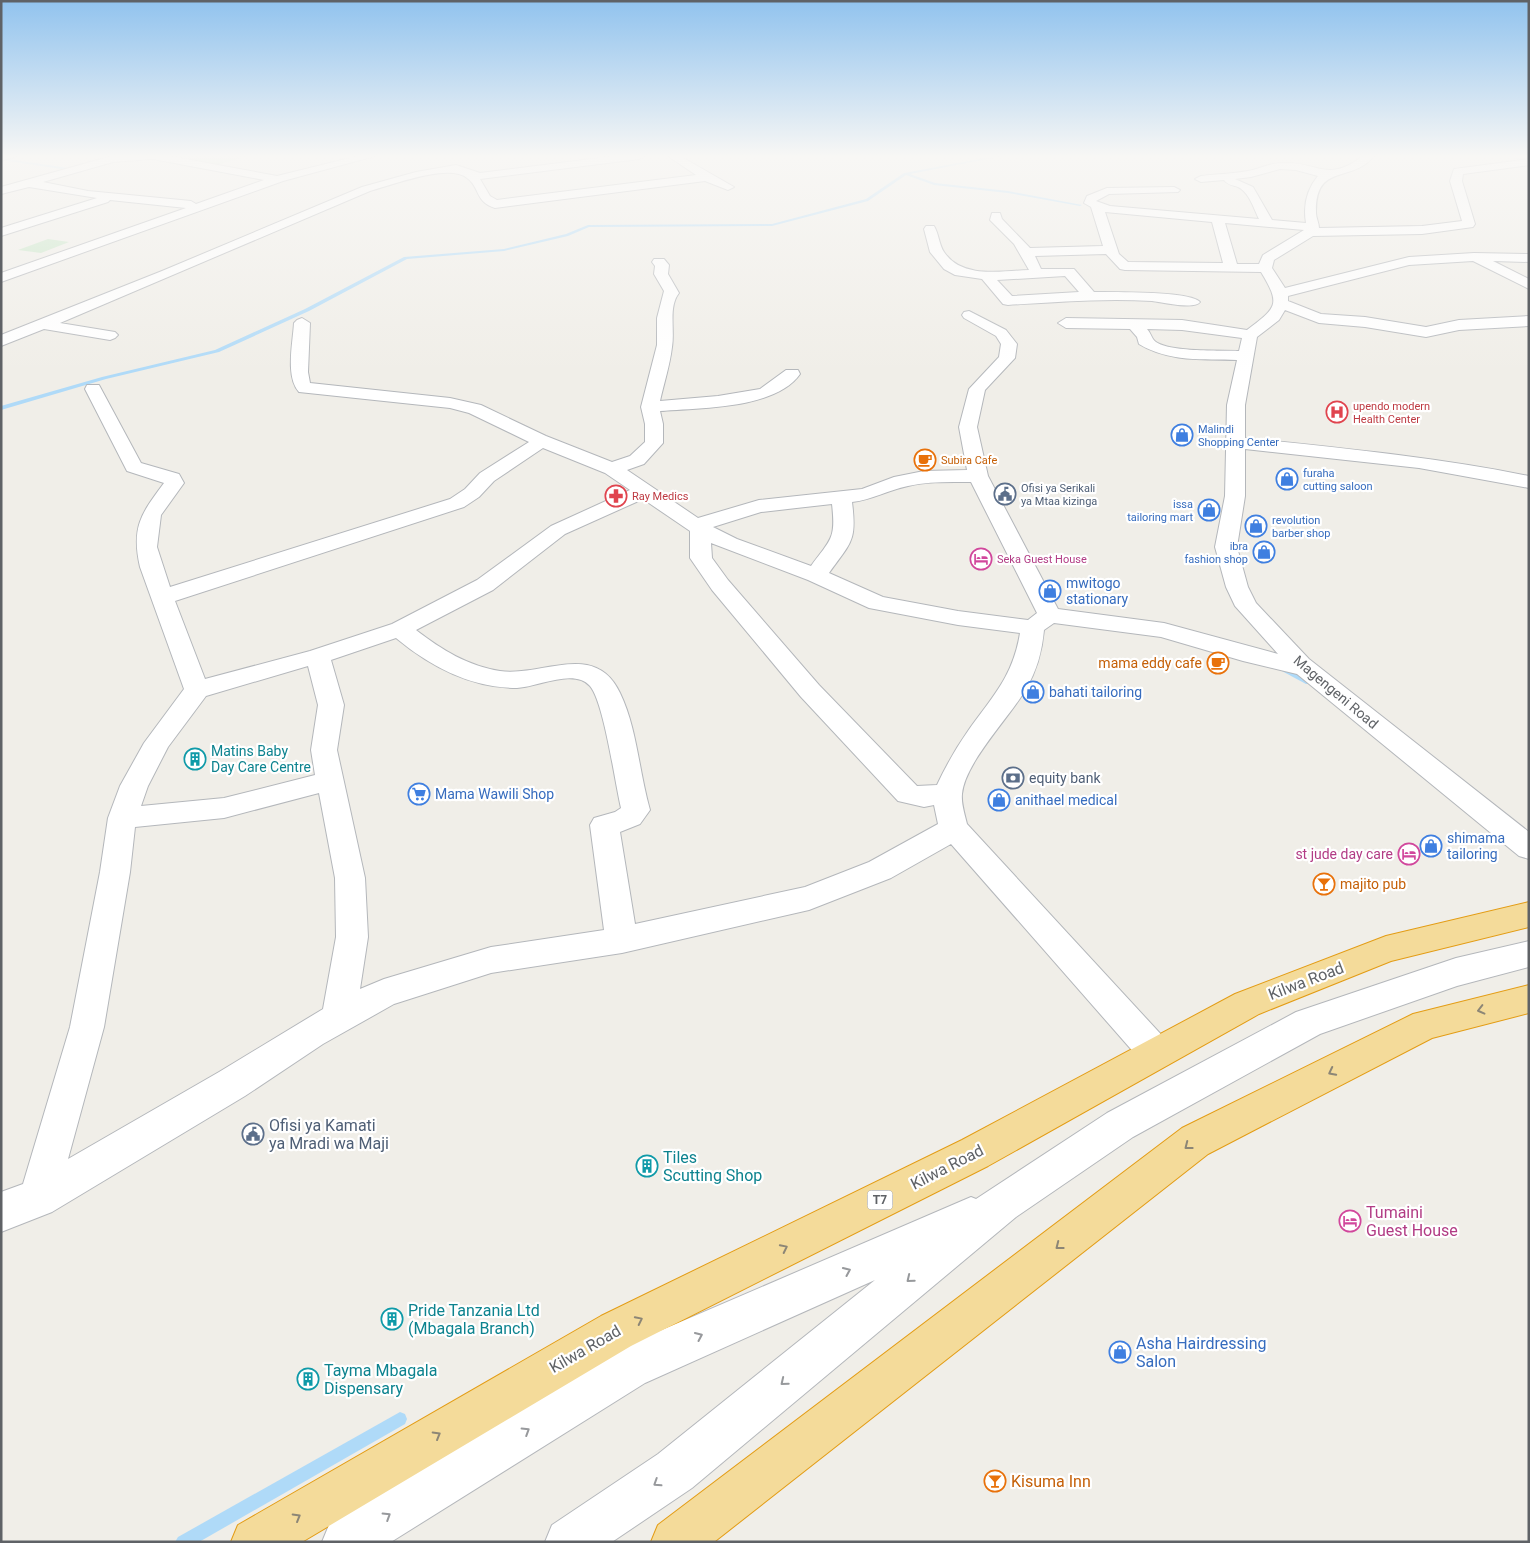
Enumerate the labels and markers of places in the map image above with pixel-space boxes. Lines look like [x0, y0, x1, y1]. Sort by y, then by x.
hospital icon: upendo modern Health Center [1325, 400, 1349, 424]
place label: upendo modern Health Center [1353, 400, 1430, 426]
shop icon: Malindi Shopping Center [1170, 423, 1194, 447]
place label: Malindi Shopping Center [1198, 423, 1279, 449]
cafe icon: Subira Cafe [913, 448, 937, 472]
place label: Subira Cafe [941, 454, 998, 467]
shop icon: furaha cutting saloon [1275, 467, 1299, 491]
place label: furaha cutting saloon [1303, 467, 1373, 493]
public building icon: Ofisi ya Serikali ya Mtaa kizinga [993, 482, 1017, 506]
place label: Ofisi ya Serikali ya Mtaa kizinga [1021, 482, 1097, 508]
pharmacy icon: Ray Medics [604, 484, 628, 508]
place label: Ray Medics [632, 490, 689, 503]
place label: issa tailoring mart [1127, 498, 1193, 524]
shop icon: issa tailoring mart [1197, 498, 1221, 522]
shop icon: revolution barber shop [1244, 514, 1268, 538]
place label: revolution barber shop [1272, 514, 1331, 540]
place label: ibra fashion shop [1185, 540, 1248, 566]
shop icon: ibra fashion shop [1252, 540, 1276, 564]
hotel icon: Seka Guest House [969, 547, 993, 571]
place label: Seka Guest House [997, 553, 1087, 566]
place label: mwitogo stationary [1066, 575, 1129, 607]
shop icon: mwitogo stationary [1038, 579, 1062, 603]
cafe icon: mama eddy cafe [1206, 651, 1230, 675]
place label: mama eddy cafe [1098, 655, 1202, 671]
shop icon: bahati tailoring [1021, 680, 1045, 704]
place label: bahati tailoring [1049, 684, 1142, 700]
place label: Matins Baby Day Care Centre [211, 743, 311, 775]
building icon: Matins Baby Day Care Centre [183, 747, 207, 771]
bank icon: equity bank [1001, 766, 1025, 790]
place label: equity bank [1029, 770, 1101, 786]
supermarket icon: Mama Wawili Shop [407, 782, 431, 806]
place label: Mama Wawili Shop [435, 786, 554, 802]
shop icon: anithael medical [987, 788, 1011, 812]
place label: anithael medical [1015, 792, 1117, 808]
place label: shimama tailoring [1447, 830, 1505, 862]
shop icon: shimama tailoring [1419, 834, 1443, 858]
hotel icon: st jude day care [1397, 842, 1421, 866]
place label: st jude day care [1295, 846, 1393, 862]
bar icon: majito pub [1312, 872, 1336, 896]
place label: majito pub [1340, 876, 1406, 892]
place label: Ofisi ya Kamati ya Mradi wa Maji [269, 1116, 389, 1153]
public building icon: Ofisi ya Kamati ya Mradi wa Maji [241, 1122, 265, 1146]
place label: Tiles Scutting Shop [663, 1148, 762, 1185]
building icon: Tiles Scutting Shop [635, 1154, 659, 1178]
place label: Tumaini Guest House [1366, 1203, 1458, 1240]
hotel icon: Tumaini Guest House [1338, 1209, 1362, 1233]
place label: Pride Tanzania Ltd (Mbagala Branch) [408, 1301, 540, 1338]
building icon: Pride Tanzania Ltd (Mbagala Branch) [380, 1307, 404, 1331]
place label: Asha Hairdressing Salon [1136, 1334, 1266, 1371]
shop icon: Asha Hairdressing Salon [1108, 1340, 1132, 1364]
place label: Tayma Mbagala Dispensary [324, 1361, 437, 1398]
building icon: Tayma Mbagala Dispensary [296, 1367, 320, 1391]
bar icon: Kisuma Inn [983, 1469, 1007, 1493]
place label: Kisuma Inn [1011, 1472, 1091, 1491]

